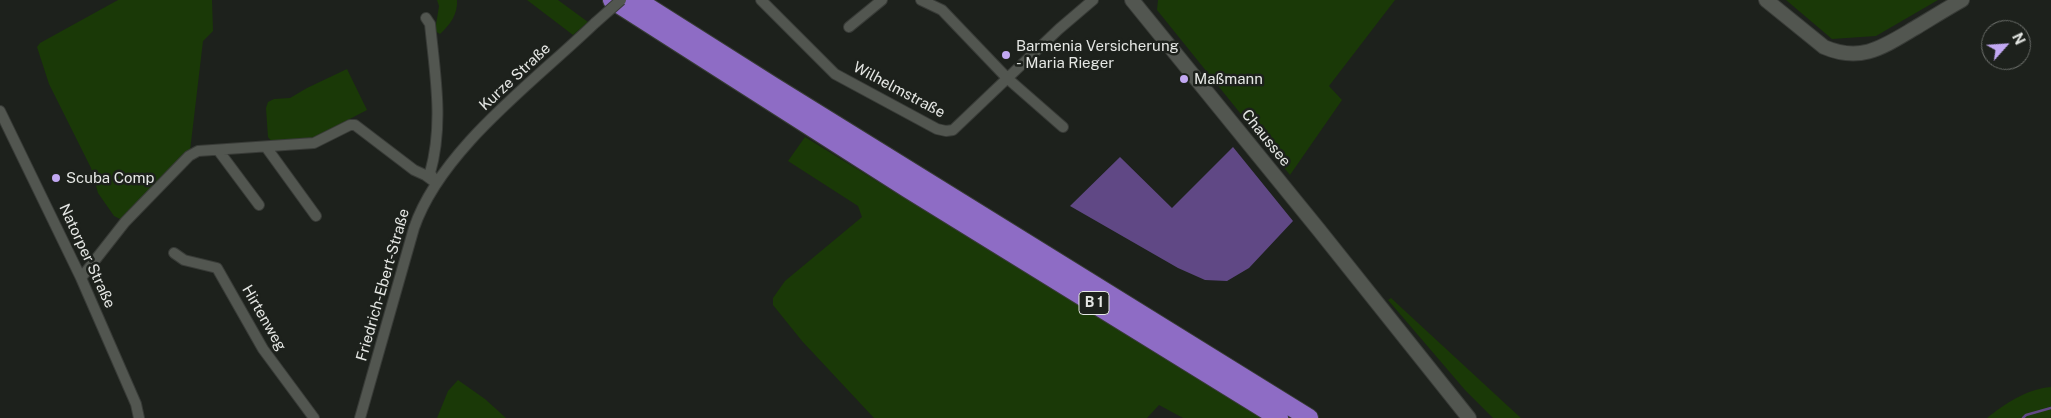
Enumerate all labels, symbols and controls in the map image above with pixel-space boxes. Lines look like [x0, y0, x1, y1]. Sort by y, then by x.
north arrow [1981, 20, 2031, 70]
text: N [2009, 30, 2028, 47]
place label: Barmenia Versicherung - Maria Rieger [1016, 37, 1179, 72]
street label: Kurze Straße [476, 40, 554, 114]
marker: Barmenia Versicherung - Maria Rieger [1000, 49, 1012, 61]
street label: Wilhelmstraße [850, 58, 948, 122]
place label: Maßmann [1194, 70, 1263, 88]
marker: Maßmann [1178, 73, 1190, 85]
street label: Chaussee [1238, 106, 1294, 170]
place label: Scuba Comp [66, 169, 154, 187]
marker: Scuba Comp [50, 172, 62, 184]
street label: Natorper Straße [55, 201, 119, 311]
street label: Friedrich-Ebert-Straße [353, 207, 413, 363]
street label: Hirtenweg [238, 282, 290, 354]
road number: B 1 [1079, 292, 1109, 314]

